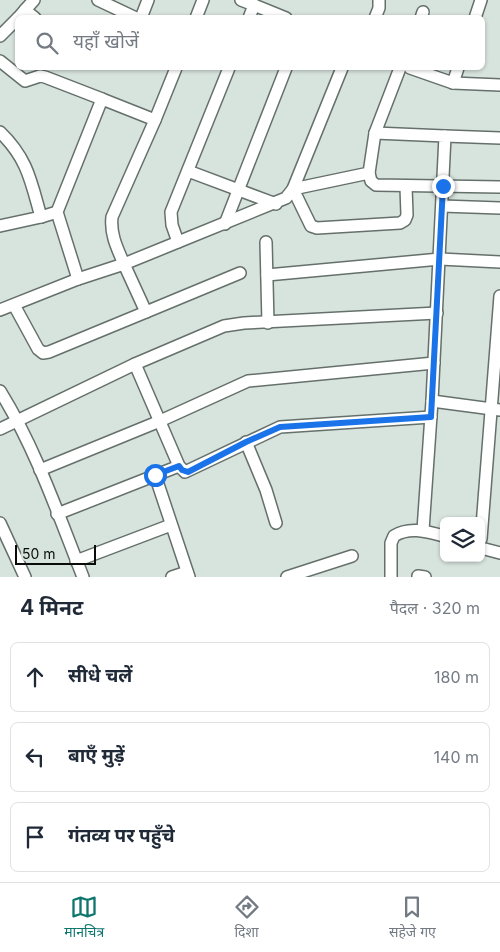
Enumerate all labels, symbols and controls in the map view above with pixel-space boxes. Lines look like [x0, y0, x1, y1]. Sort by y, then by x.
search box [15, 15, 485, 70]
icon: search [33, 29, 61, 57]
text: यहाँ खोजें [73, 30, 139, 53]
route end [432, 175, 455, 198]
route start [144, 464, 167, 487]
map controls [440, 517, 485, 562]
button: layers [440, 517, 485, 562]
scale bar [15, 542, 96, 565]
text: 50 m [22, 545, 56, 562]
text: 4 मिनट [20, 595, 83, 620]
text: पैदल · 320 m [390, 598, 480, 618]
icon: ahead [21, 663, 49, 691]
text: सीधे चलें [68, 664, 132, 687]
text: 180 m [434, 667, 479, 687]
icon: left [21, 743, 49, 771]
text: बाएँ मुड़ें [68, 744, 125, 767]
text: 140 m [434, 747, 479, 767]
icon: arrive [21, 823, 49, 851]
text: गंतव्य पर पहुँचे [68, 824, 175, 847]
tab: मानचित्र [64, 893, 104, 943]
tab: दिशा [233, 893, 261, 943]
tab: सहेजे गए [389, 893, 436, 943]

